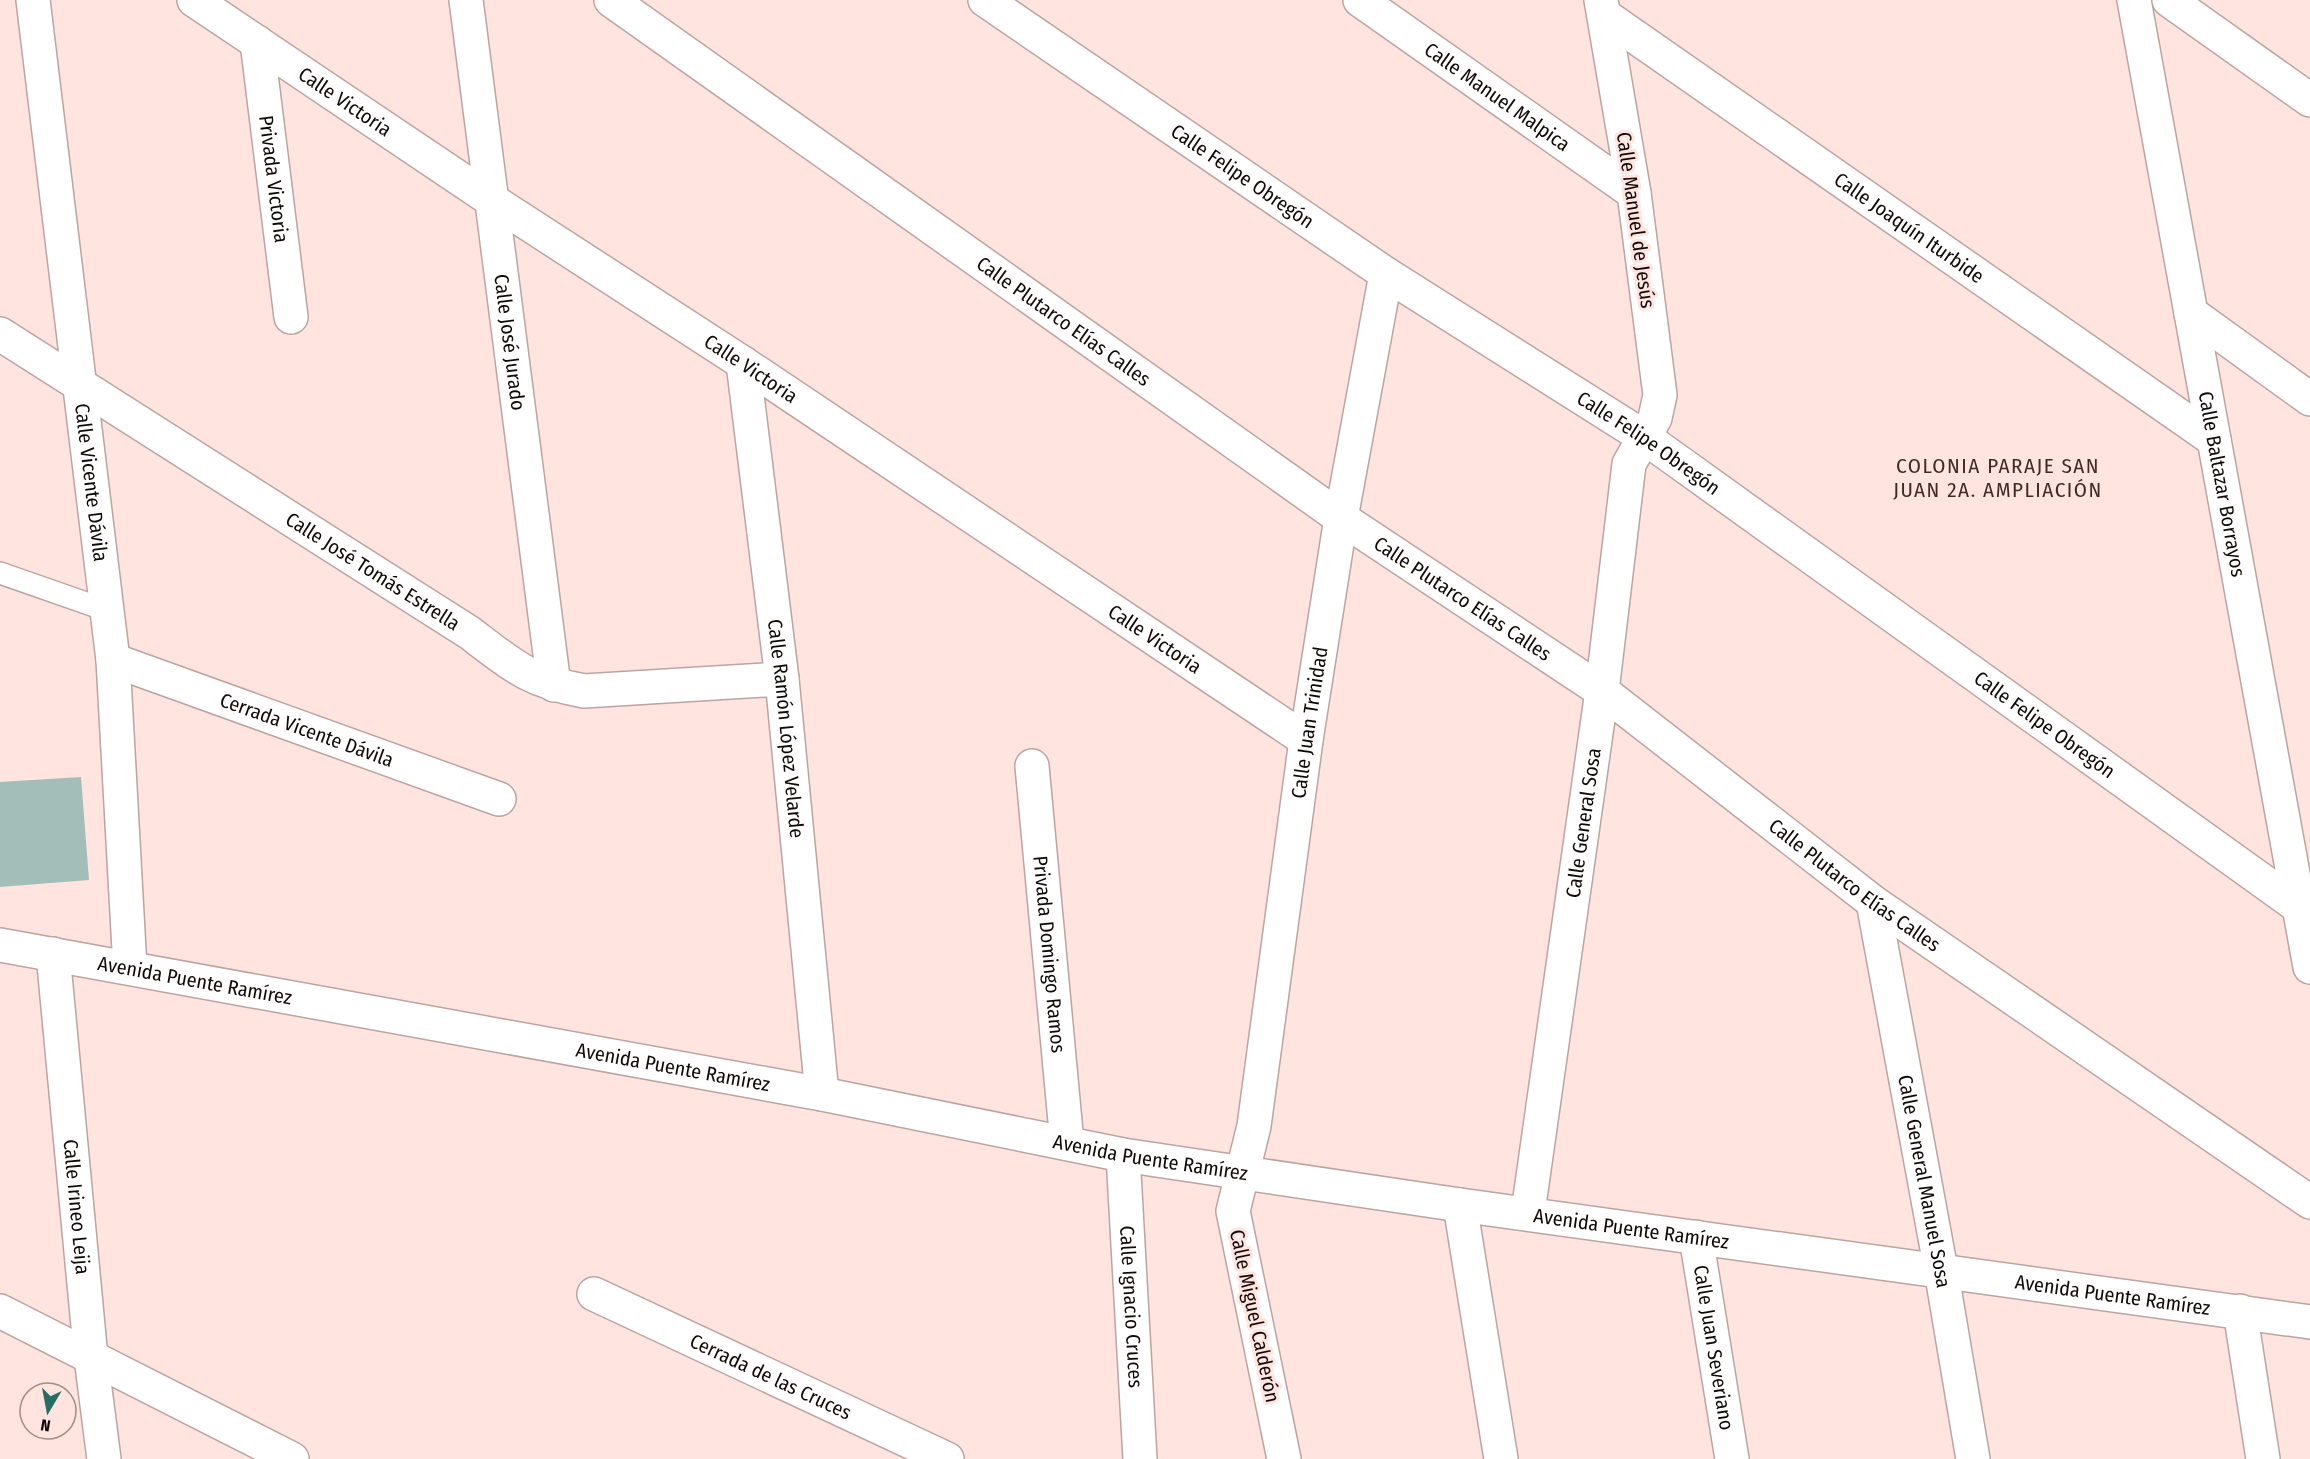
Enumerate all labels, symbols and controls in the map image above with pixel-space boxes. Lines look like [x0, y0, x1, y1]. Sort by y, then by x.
street label: Calle Manuel Malpica [1420, 37, 1575, 156]
street label: Calle Victoria [294, 62, 396, 141]
street label: Privada Victoria [254, 114, 294, 244]
street label: Calle Felipe Obregón [1167, 119, 1319, 233]
street label: Calle Manuel de Jesús [1612, 130, 1660, 310]
street label: Calle Joaquín Iturbide [1830, 167, 1989, 288]
street label: Calle Plutarco Elías Calles [972, 251, 1155, 391]
street label: Calle José Jurado [489, 273, 531, 412]
street label: Calle Victoria [700, 329, 802, 408]
street label: Calle Felipe Obregón [1573, 386, 1725, 500]
street label: Calle Baltazar Borrayos [2193, 389, 2251, 579]
street label: Calle Vicente Dávila [70, 402, 113, 563]
district label: COLONIA PARAJE SAN JUAN 2A. AMPLIACIÓN [1893, 453, 2103, 503]
street label: Calle José Tomás Estrella [281, 507, 464, 636]
street label: Calle Plutarco Elías Calles [1369, 531, 1556, 666]
street label: Calle Victoria [1104, 599, 1206, 679]
street label: Calle Ramón López Velarde [763, 618, 809, 839]
street label: Calle Juan Trinidad [1286, 645, 1333, 800]
street label: Calle Felipe Obregón [1969, 666, 2120, 783]
street label: Cerrada Vicente Dávila [217, 688, 397, 772]
street label: Calle General Sosa [1561, 746, 1606, 899]
street label: Calle Plutarco Elías Calles [1764, 814, 1945, 957]
street label: Privada Domingo Ramos [1028, 854, 1071, 1054]
street label: Avenida Puente Ramírez [96, 951, 294, 1010]
street label: Avenida Puente Ramírez [574, 1038, 772, 1096]
street label: Calle General Manuel Sosa [1893, 1073, 1956, 1290]
street label: Avenida Puente Ramírez [1051, 1129, 1249, 1185]
street label: Calle Irineo Leija [58, 1138, 95, 1276]
street label: Avenida Puente Ramírez [1532, 1203, 1730, 1254]
street label: Calle Ignacio Cruces [1115, 1225, 1148, 1389]
street label: Calle Miguel Calderón [1225, 1227, 1285, 1405]
street label: Calle Juan Severiano [1689, 1263, 1739, 1432]
street label: Avenida Puente Ramírez [2013, 1270, 2212, 1320]
street label: Cerrada de las Cruces [686, 1329, 855, 1425]
north arrow [18, 1381, 78, 1441]
text: N [39, 1415, 52, 1435]

